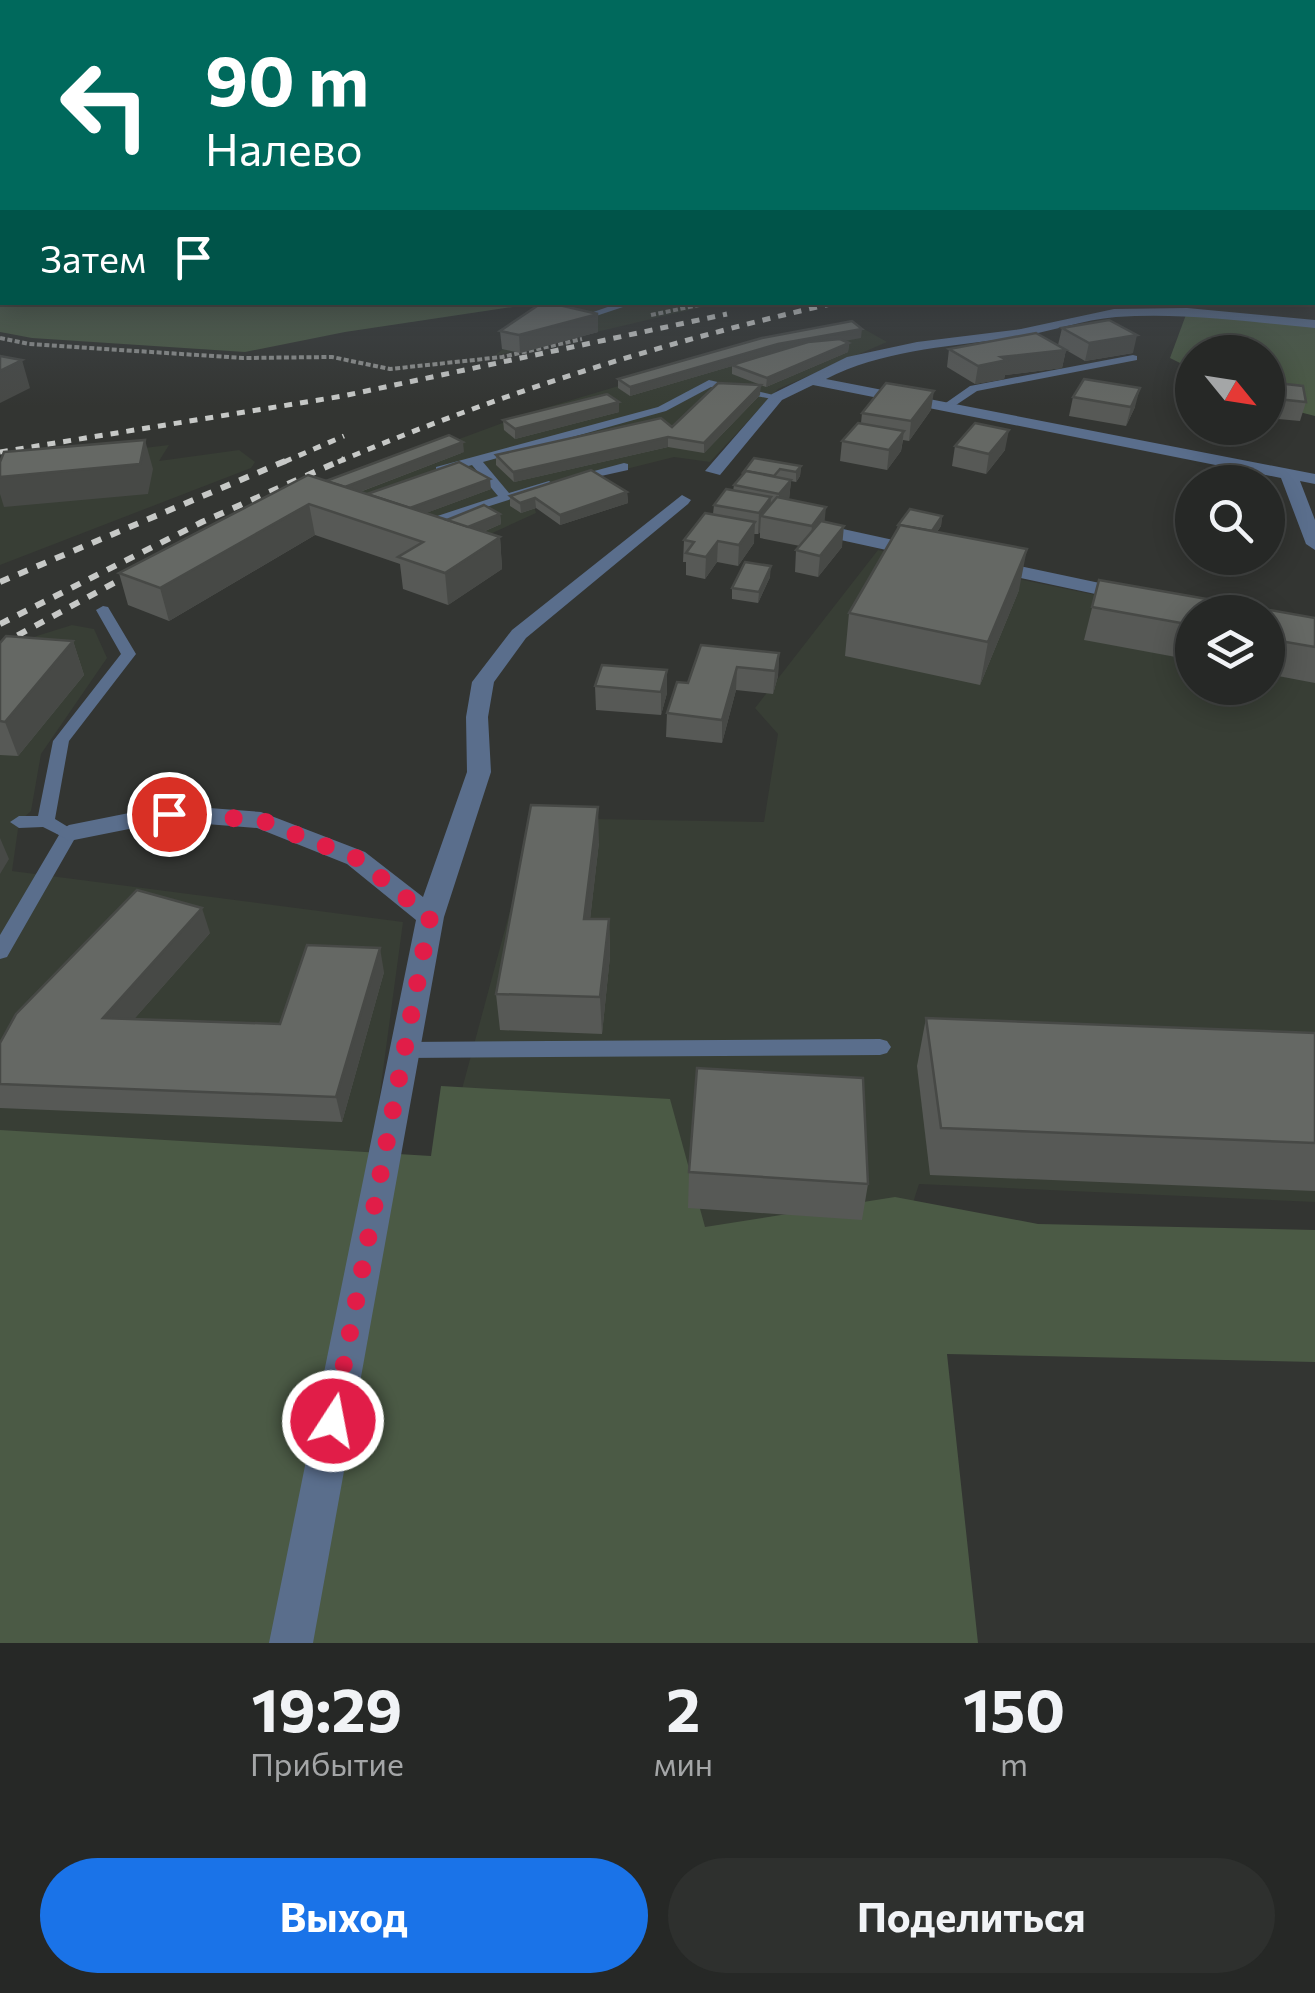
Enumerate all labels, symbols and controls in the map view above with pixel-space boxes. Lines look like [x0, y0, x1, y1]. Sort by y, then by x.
text: 90 m [205, 35, 369, 120]
icon: left [40, 40, 170, 170]
text: Налево [205, 120, 363, 175]
icon: arrive [166, 230, 221, 285]
text: Затем [40, 234, 146, 281]
north arrow [1175, 335, 1285, 445]
map controls [1175, 335, 1285, 705]
button: search [1175, 465, 1285, 575]
button: layers [1175, 595, 1285, 705]
pin [127, 772, 212, 857]
icon: arrive [142, 787, 197, 842]
position arrow [281, 1369, 385, 1473]
text: 19:29 [251, 1671, 402, 1744]
text: 2 [666, 1671, 700, 1744]
text: 150 [963, 1671, 1065, 1744]
text: Прибытие [250, 1743, 404, 1783]
text: мин [654, 1743, 713, 1783]
text: m [1000, 1743, 1028, 1783]
button: Выход [40, 1858, 648, 1973]
button: Поделиться [668, 1858, 1275, 1973]

